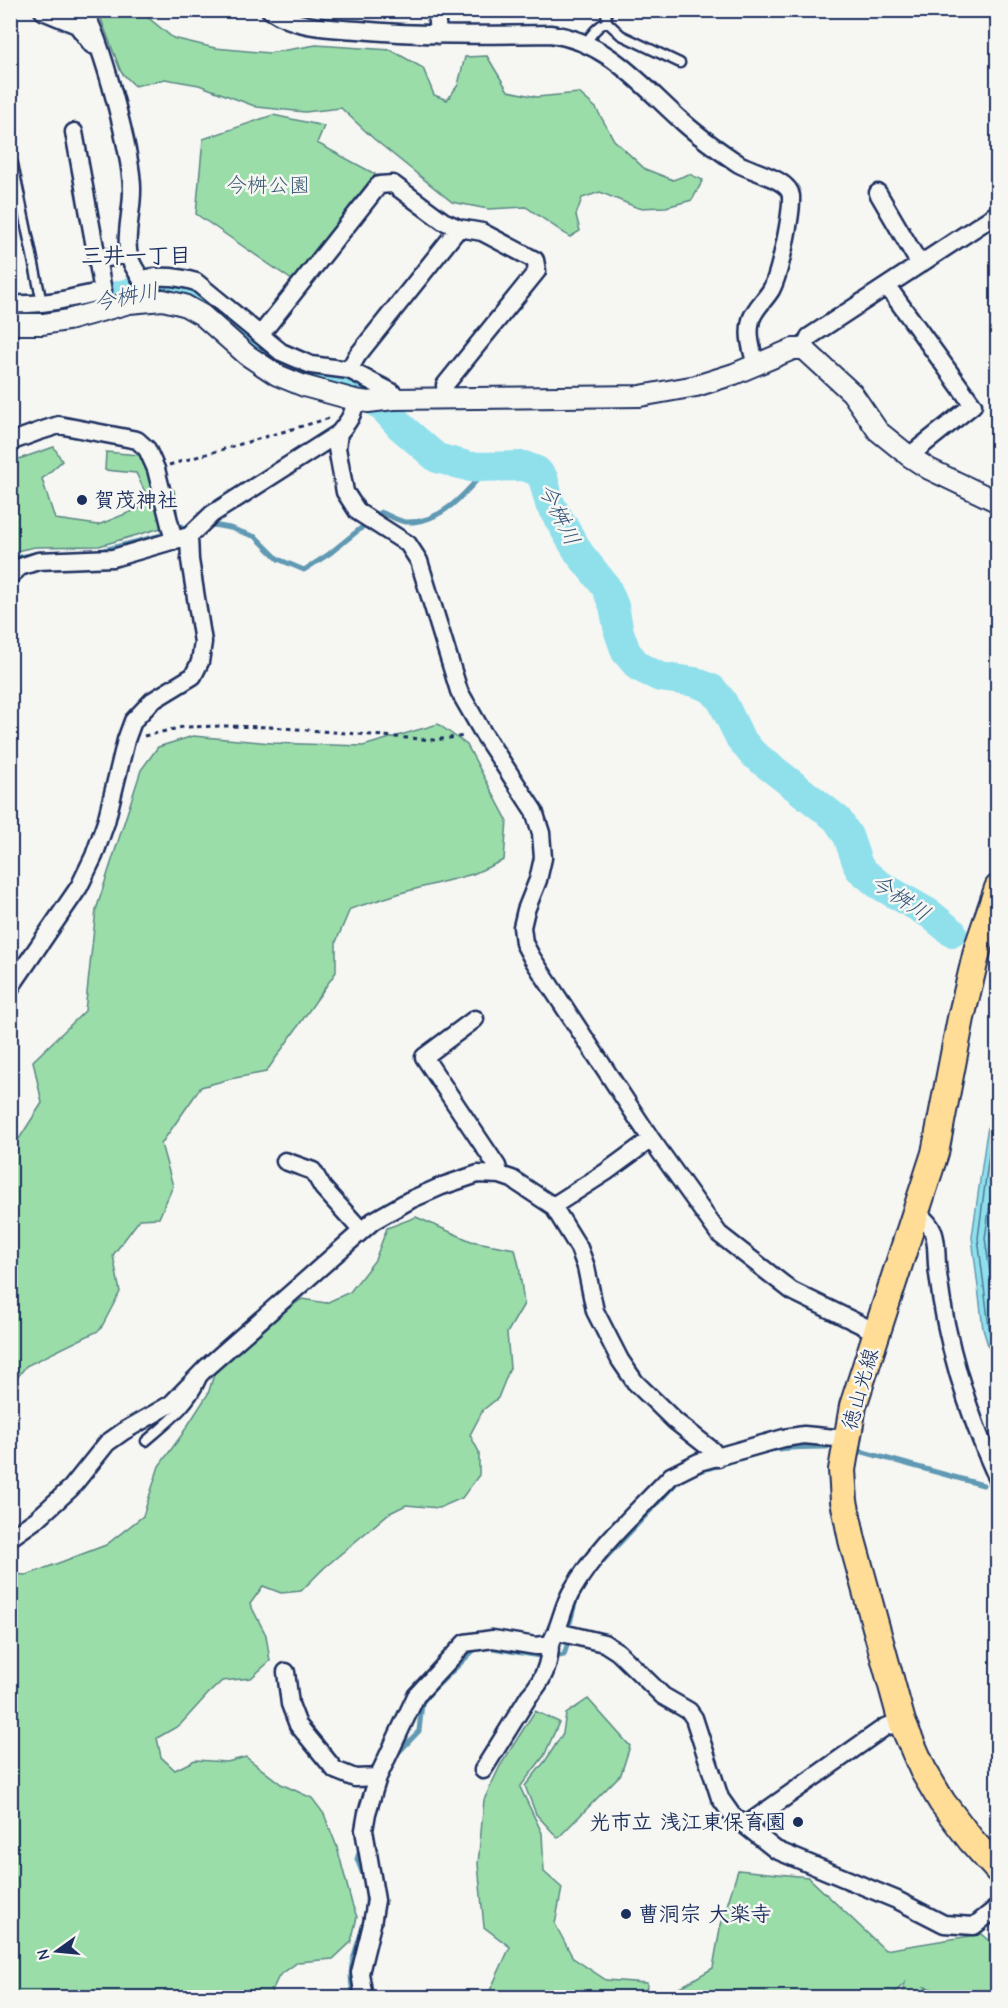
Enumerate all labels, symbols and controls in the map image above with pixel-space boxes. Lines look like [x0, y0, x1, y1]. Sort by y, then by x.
park label: 今桝公園 [226, 173, 310, 197]
district label: 三井一丁目 [81, 243, 191, 269]
water label: 今桝川 [91, 278, 161, 316]
water label: 今桝川 [533, 479, 585, 550]
place label: 賀茂神社 [94, 488, 178, 512]
marker: 賀茂神社 [75, 493, 89, 507]
water label: 今桝川 [866, 869, 935, 927]
street label: 徳山光線 [837, 1345, 883, 1433]
place label: 光市立 浅江東保育園 [590, 1810, 786, 1834]
marker: 光市立 浅江東保育園 [791, 1815, 805, 1829]
place label: 曹洞宗 大楽寺 [638, 1902, 771, 1926]
marker: 曹洞宗 大楽寺 [619, 1907, 633, 1921]
north arrow [27, 1921, 87, 1981]
text: N [33, 1947, 54, 1962]

